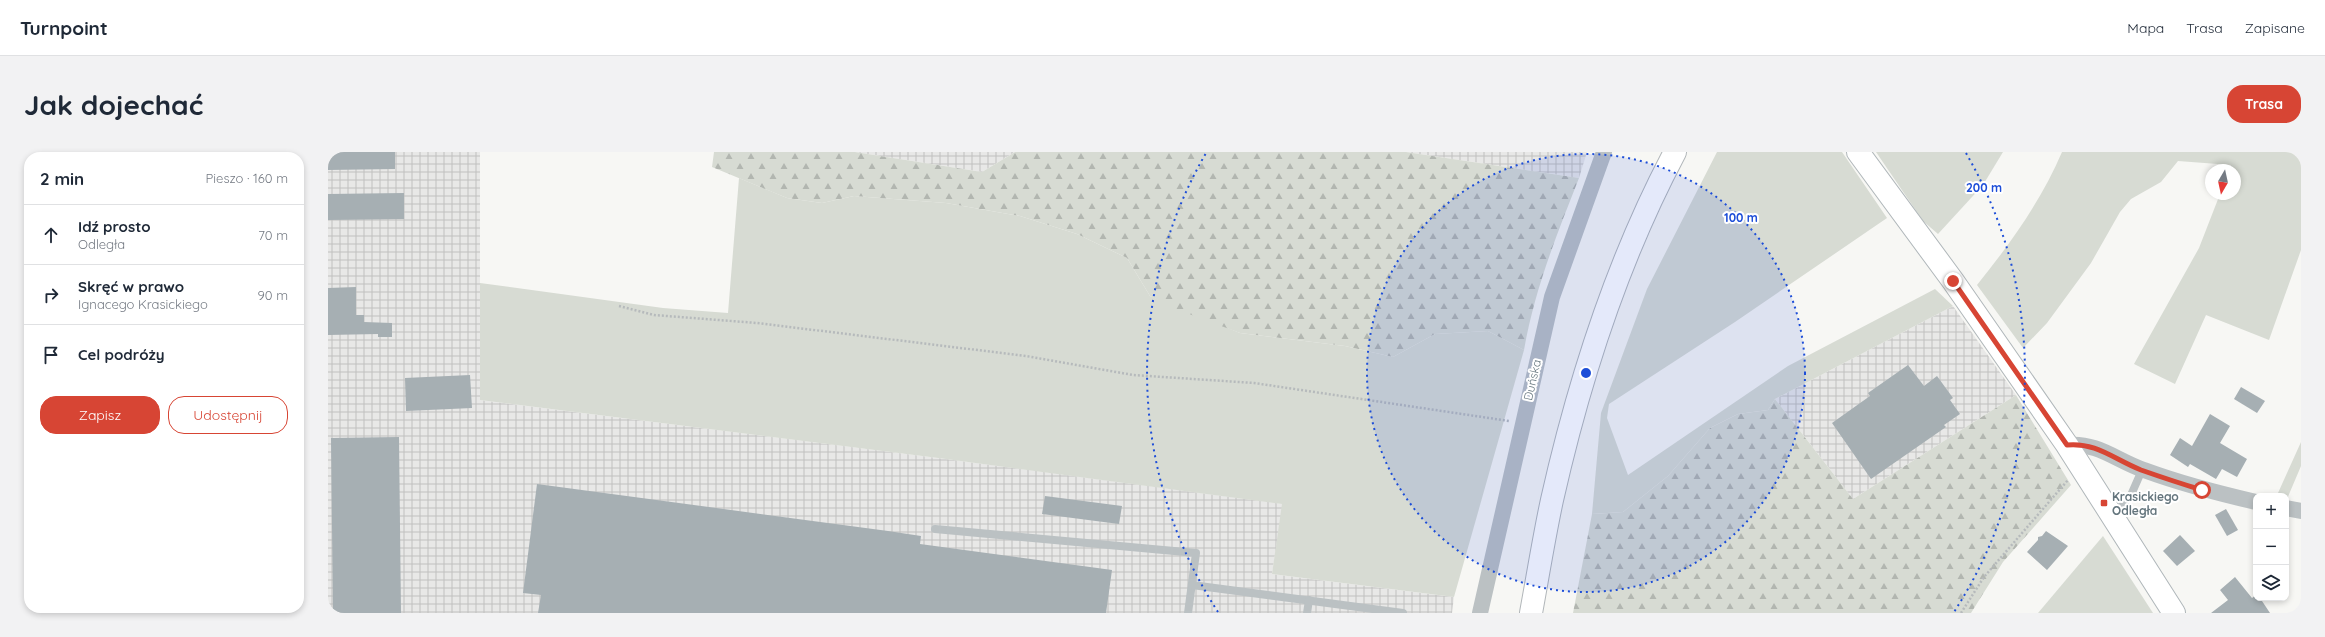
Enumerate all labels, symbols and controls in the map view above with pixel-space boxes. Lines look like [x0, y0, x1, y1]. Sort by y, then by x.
text: Turnpoint [20, 16, 108, 40]
text: Mapa [2127, 19, 2164, 37]
text: Trasa [2186, 19, 2223, 37]
text: Zapisane [2245, 19, 2305, 37]
button: Trasa [2227, 85, 2301, 123]
text: Jak dojechać [24, 87, 203, 122]
north arrow [2205, 164, 2241, 200]
text: 2 min [40, 168, 84, 189]
text: Pieszo · 160 m [206, 170, 288, 186]
text: 200 m [1966, 180, 2002, 195]
text: 100 m [1724, 210, 1758, 225]
text: Idź prosto [78, 217, 151, 236]
icon: ahead [40, 224, 62, 246]
text: 70 m [258, 227, 288, 243]
text: Odległa [78, 236, 125, 252]
route end [1944, 272, 1962, 290]
text: Skręć w prawo [78, 277, 184, 296]
icon: right [40, 284, 62, 306]
text: 90 m [258, 287, 288, 303]
text: Ignacego Krasickiego [78, 296, 208, 312]
icon: arrive [40, 344, 62, 366]
text: Cel podróży [78, 345, 165, 364]
street label: Duńska [1520, 358, 1544, 402]
centre of rings [1579, 366, 1593, 380]
button: Zapisz [40, 396, 160, 434]
button: Udostępnij [168, 396, 288, 434]
route start [2193, 481, 2211, 499]
place label: Krasickiego Odległa [2112, 489, 2179, 518]
map controls [2253, 493, 2289, 601]
button: + [2253, 493, 2289, 529]
marker: Krasickiego Odległa [2099, 498, 2109, 508]
button: − [2253, 529, 2289, 565]
button: layers [2253, 565, 2289, 601]

